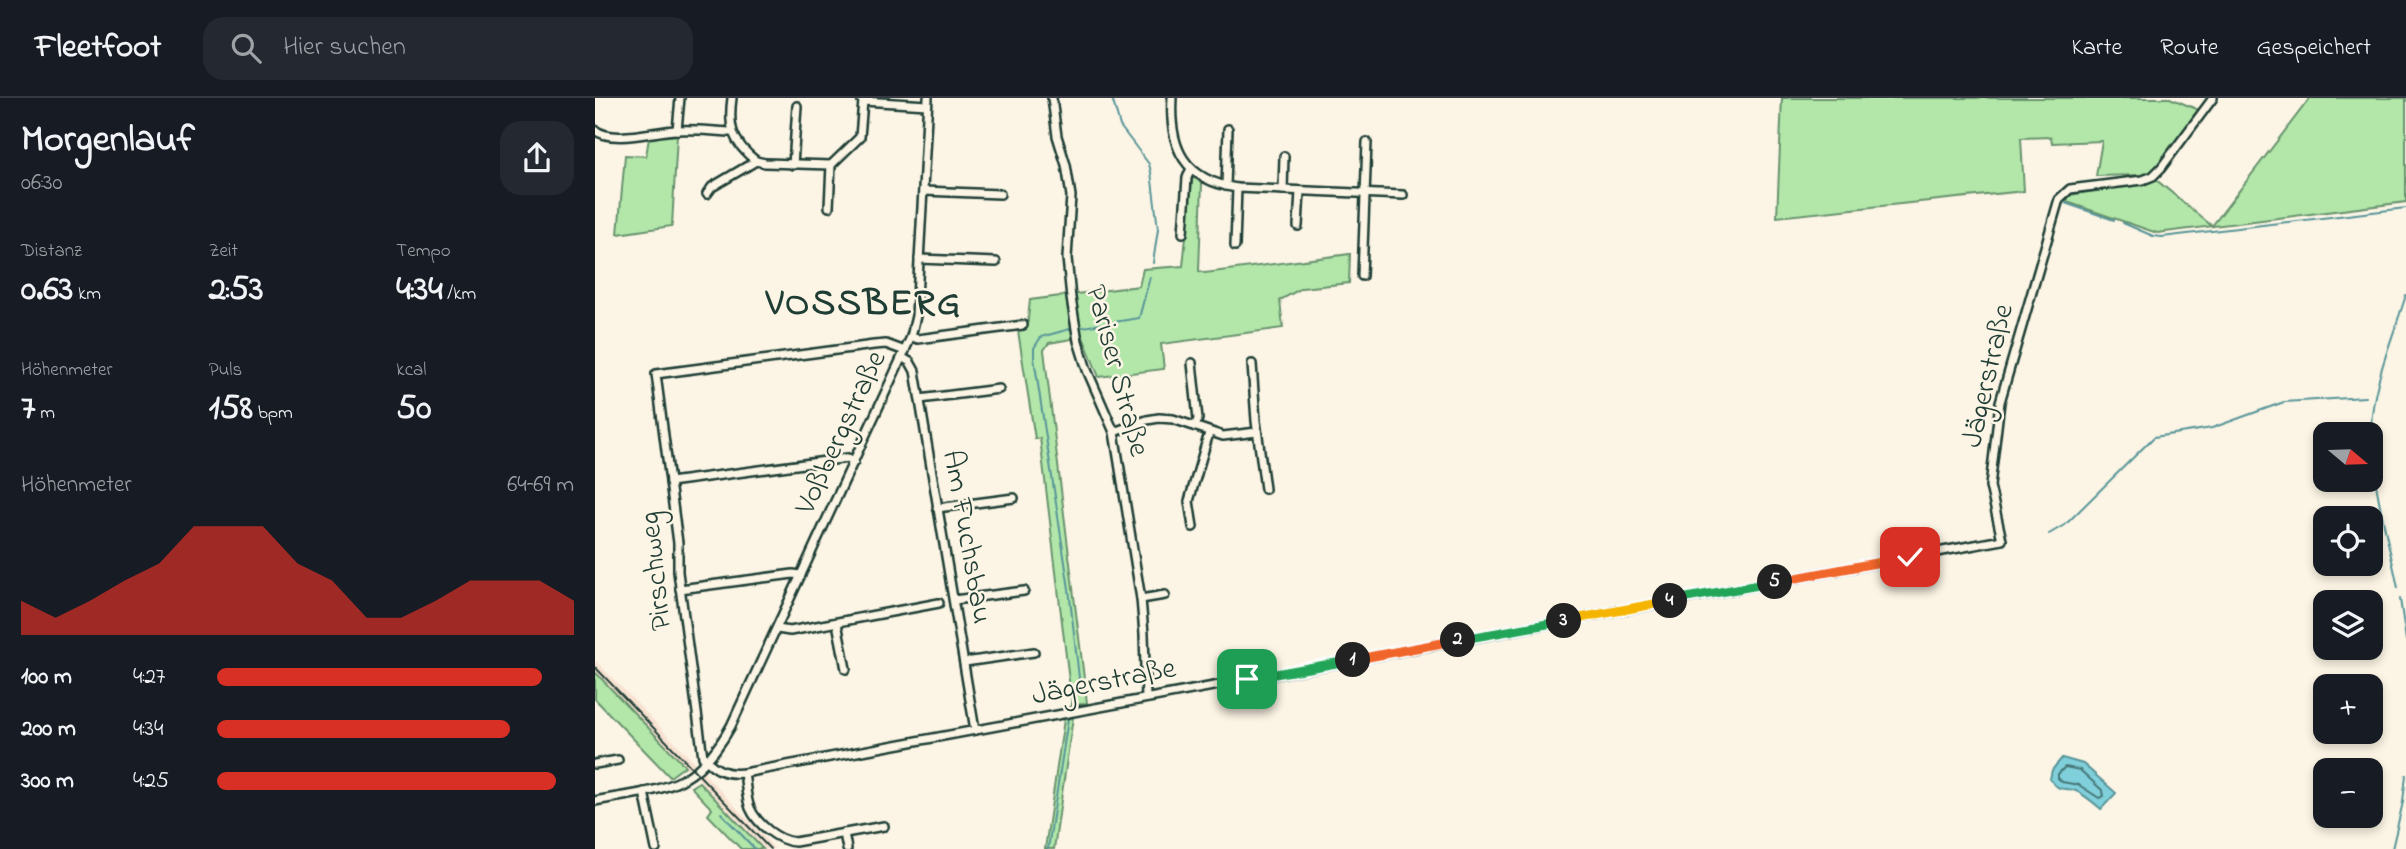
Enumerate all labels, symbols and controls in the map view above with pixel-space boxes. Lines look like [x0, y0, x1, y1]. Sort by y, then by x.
search box [203, 17, 693, 80]
text: Fleetfoot [35, 24, 161, 72]
icon: search [227, 29, 265, 67]
text: Hier suchen [283, 29, 406, 67]
text: Karte [2071, 31, 2122, 66]
text: Route [2160, 31, 2219, 66]
text: Gespeichert [2257, 31, 2371, 66]
text: Morgenlauf [21, 113, 195, 169]
button: share [500, 121, 574, 195]
text: 06:30 [21, 167, 62, 200]
text: Distanz [21, 238, 82, 265]
text: Zeit [209, 238, 238, 265]
text: Tempo [396, 238, 451, 265]
text: 0.63 [21, 265, 73, 316]
text: 2:53 [209, 265, 264, 316]
text: 4:34 [396, 265, 443, 316]
district label: VOSSBERG [765, 278, 962, 332]
street label: Pariser Straße [1072, 280, 1160, 462]
text: km [73, 281, 101, 308]
text: /km [443, 281, 476, 308]
street label: Jägerstraße [1951, 299, 2027, 452]
street label: Voßbergstraße [784, 343, 899, 523]
text: Höhenmeter [21, 357, 112, 384]
text: Puls [209, 357, 242, 384]
text: kcal [396, 357, 427, 384]
text: 7 [21, 384, 35, 435]
text: 158 [209, 384, 253, 435]
text: 50 [396, 384, 431, 435]
text: m [35, 400, 55, 427]
text: bpm [253, 400, 293, 427]
north arrow [2313, 422, 2383, 492]
map controls [2313, 422, 2383, 828]
street label: Am Fuchsbau [929, 447, 1003, 627]
text: Höhenmeter [21, 469, 132, 502]
text: 64–69 m [507, 469, 574, 502]
button: locate [2313, 506, 2383, 576]
street label: Pirschweg [629, 509, 685, 633]
pin [1880, 527, 1940, 587]
icon: check [1891, 538, 1929, 576]
pin: 5 [1757, 564, 1793, 600]
text: 5 [1769, 568, 1780, 595]
pin: 4 [1653, 584, 1687, 618]
text: 4 [1666, 587, 1673, 614]
button: layers [2313, 590, 2383, 660]
pin: 3 [1546, 603, 1581, 638]
text: 3 [1560, 607, 1567, 634]
pin: 2 [1441, 622, 1475, 658]
text: 2 [1453, 626, 1462, 653]
pin: 1 [1335, 642, 1371, 678]
text: 1 [1349, 646, 1356, 673]
street label: Jägerstraße [1028, 647, 1180, 719]
pin [1217, 649, 1277, 709]
icon: arrive [1228, 660, 1266, 698]
text: 100 m [21, 661, 72, 694]
text: 4:27 [133, 661, 165, 694]
button: + [2313, 674, 2383, 744]
text: 200 m [21, 713, 76, 746]
text: 4:34 [133, 713, 163, 746]
button: − [2313, 758, 2383, 828]
text: 300 m [21, 765, 74, 798]
text: 4:25 [133, 765, 169, 798]

